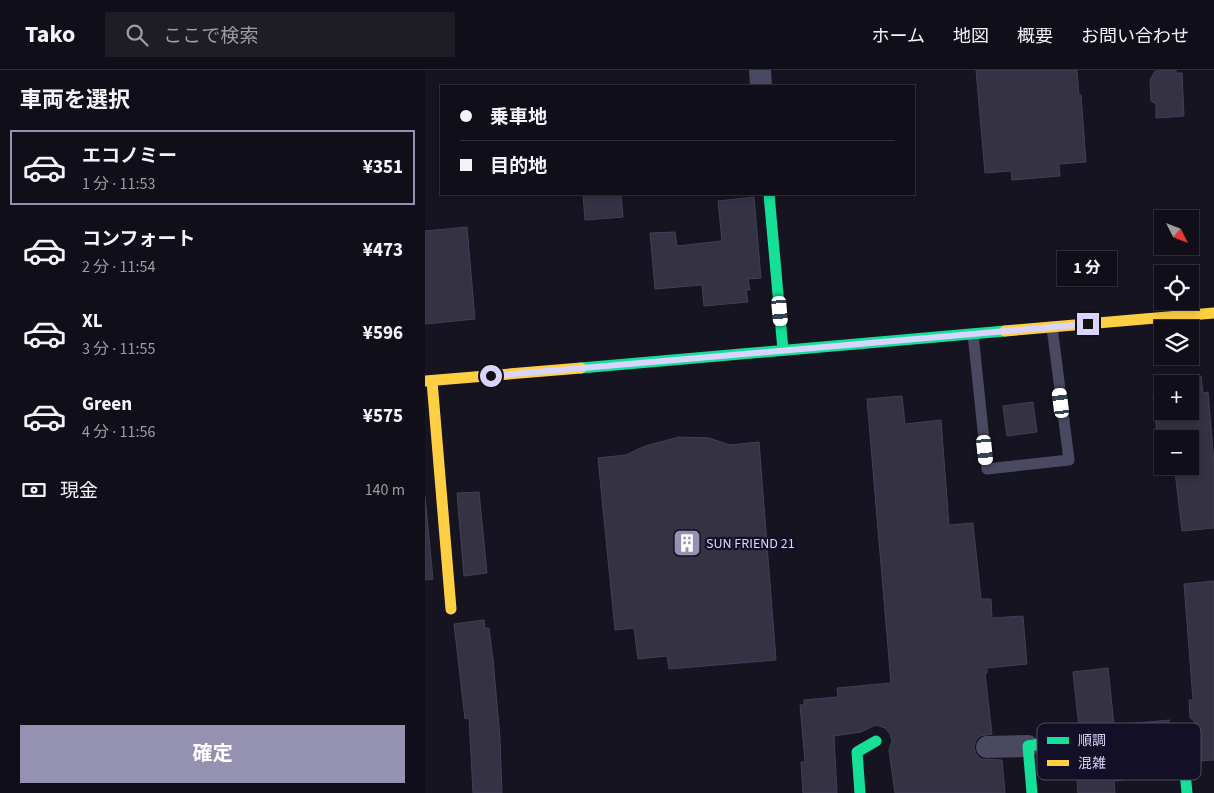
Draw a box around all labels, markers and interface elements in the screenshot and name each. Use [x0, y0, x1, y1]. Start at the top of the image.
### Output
search box [105, 12, 455, 57]
text: Tako [25, 17, 75, 52]
icon: search [123, 21, 151, 49]
text: ここで検索 [163, 23, 258, 50]
text: ホーム [872, 24, 925, 49]
text: 地図 [953, 24, 989, 49]
text: 概要 [1017, 24, 1053, 49]
text: お問い合わせ [1081, 24, 1189, 49]
text: 車両を選択 [20, 84, 130, 116]
text: 乗車地 [490, 104, 547, 131]
text: エコノミー [82, 143, 177, 170]
icon: car [22, 145, 67, 190]
text: 目的地 [490, 153, 547, 180]
text: ¥351 [363, 154, 403, 181]
text: 1 分 · 11:53 [82, 173, 155, 195]
north arrow [1154, 210, 1199, 255]
map controls [1154, 210, 1199, 475]
text: コンフォート [82, 226, 195, 253]
icon: car [22, 228, 67, 273]
text: ¥473 [363, 237, 403, 264]
callout: 1 分 [1058, 252, 1118, 286]
text: 2 分 · 11:54 [82, 256, 155, 278]
text: 1 分 [1073, 257, 1101, 279]
button: locate [1154, 265, 1199, 310]
car [771, 295, 788, 327]
text: XL [82, 308, 103, 335]
icon: car [22, 311, 67, 356]
route end [1077, 313, 1099, 335]
text: ¥596 [363, 320, 403, 347]
button: layers [1154, 320, 1199, 365]
text: 3 分 · 11:55 [82, 338, 155, 360]
route start [480, 365, 502, 387]
button: + [1154, 375, 1199, 420]
car [1051, 387, 1070, 419]
text: Green [82, 391, 132, 418]
icon: car [22, 394, 67, 439]
text: ¥575 [363, 403, 403, 430]
text: 4 分 · 11:56 [82, 421, 155, 443]
button: − [1154, 430, 1199, 475]
car [975, 434, 994, 466]
icon: cash [20, 476, 48, 504]
text: 現金 [60, 478, 98, 505]
text: 140 m [365, 479, 405, 501]
building icon: SUN FRIEND 21 [672, 528, 702, 558]
place label: SUN FRIEND 21 [706, 534, 795, 554]
legend [1037, 723, 1201, 780]
button: 確定 [20, 725, 405, 783]
text: 順調 [1078, 731, 1106, 751]
text: 混雑 [1078, 754, 1106, 774]

